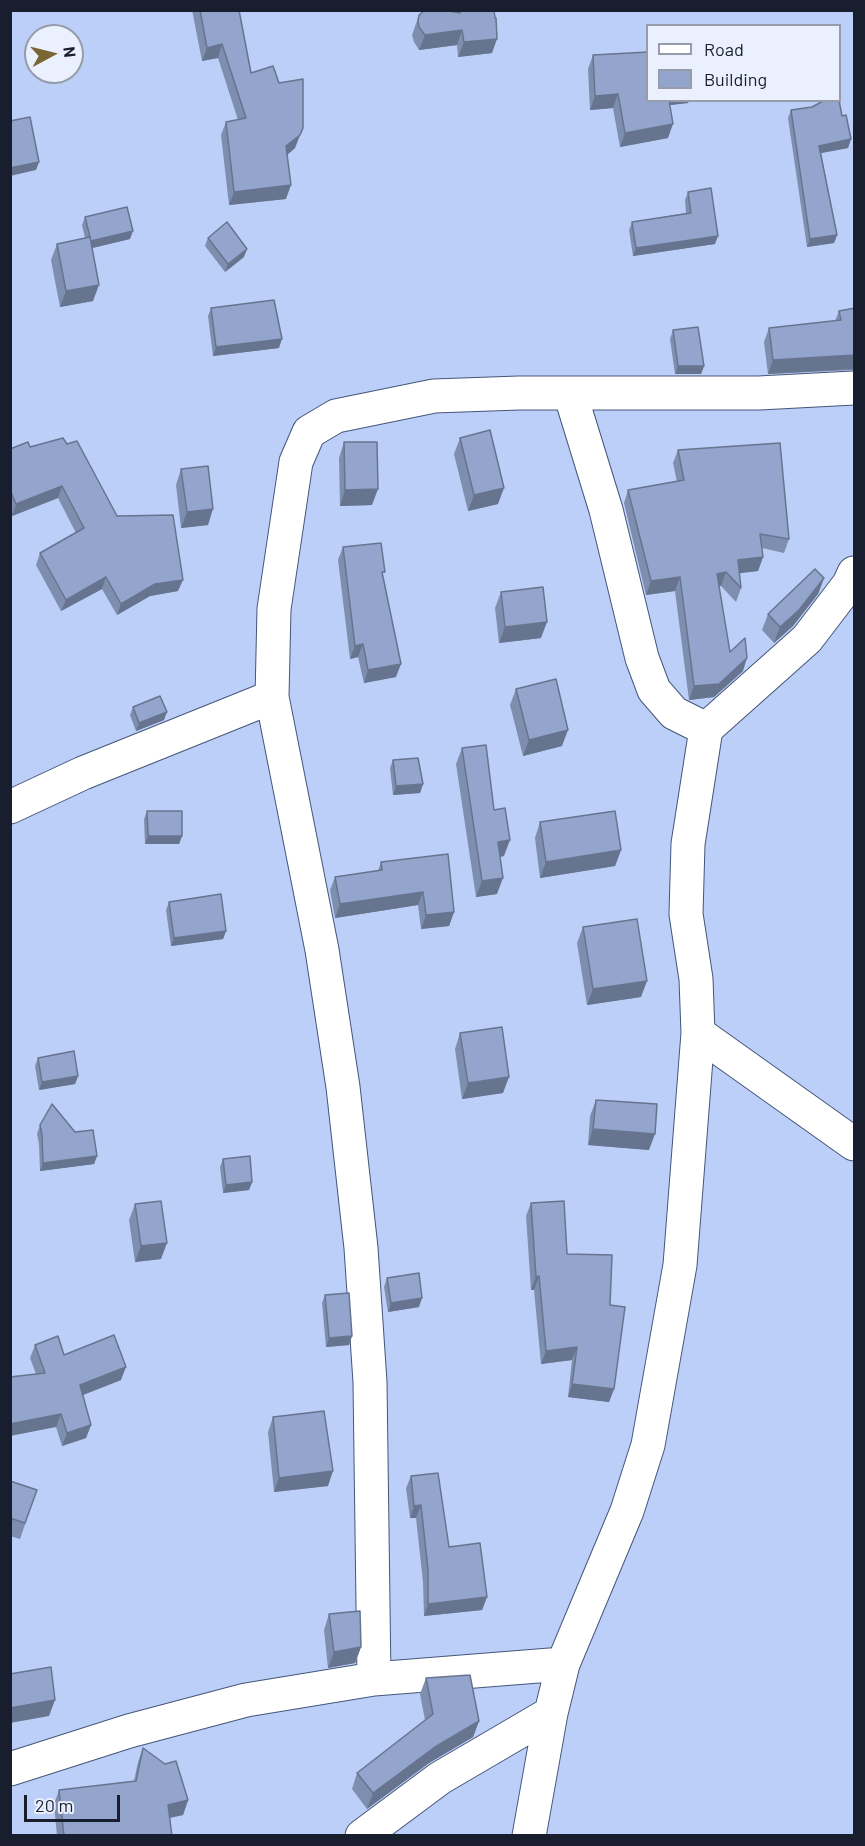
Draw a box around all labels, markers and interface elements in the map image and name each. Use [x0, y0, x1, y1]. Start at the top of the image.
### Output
north arrow [24, 24, 84, 84]
legend [646, 24, 841, 102]
text: Road [704, 38, 744, 60]
text: N [60, 46, 80, 58]
text: Building [704, 68, 767, 90]
scale bar [27, 1783, 123, 1821]
text: 20 m [35, 1794, 73, 1816]

